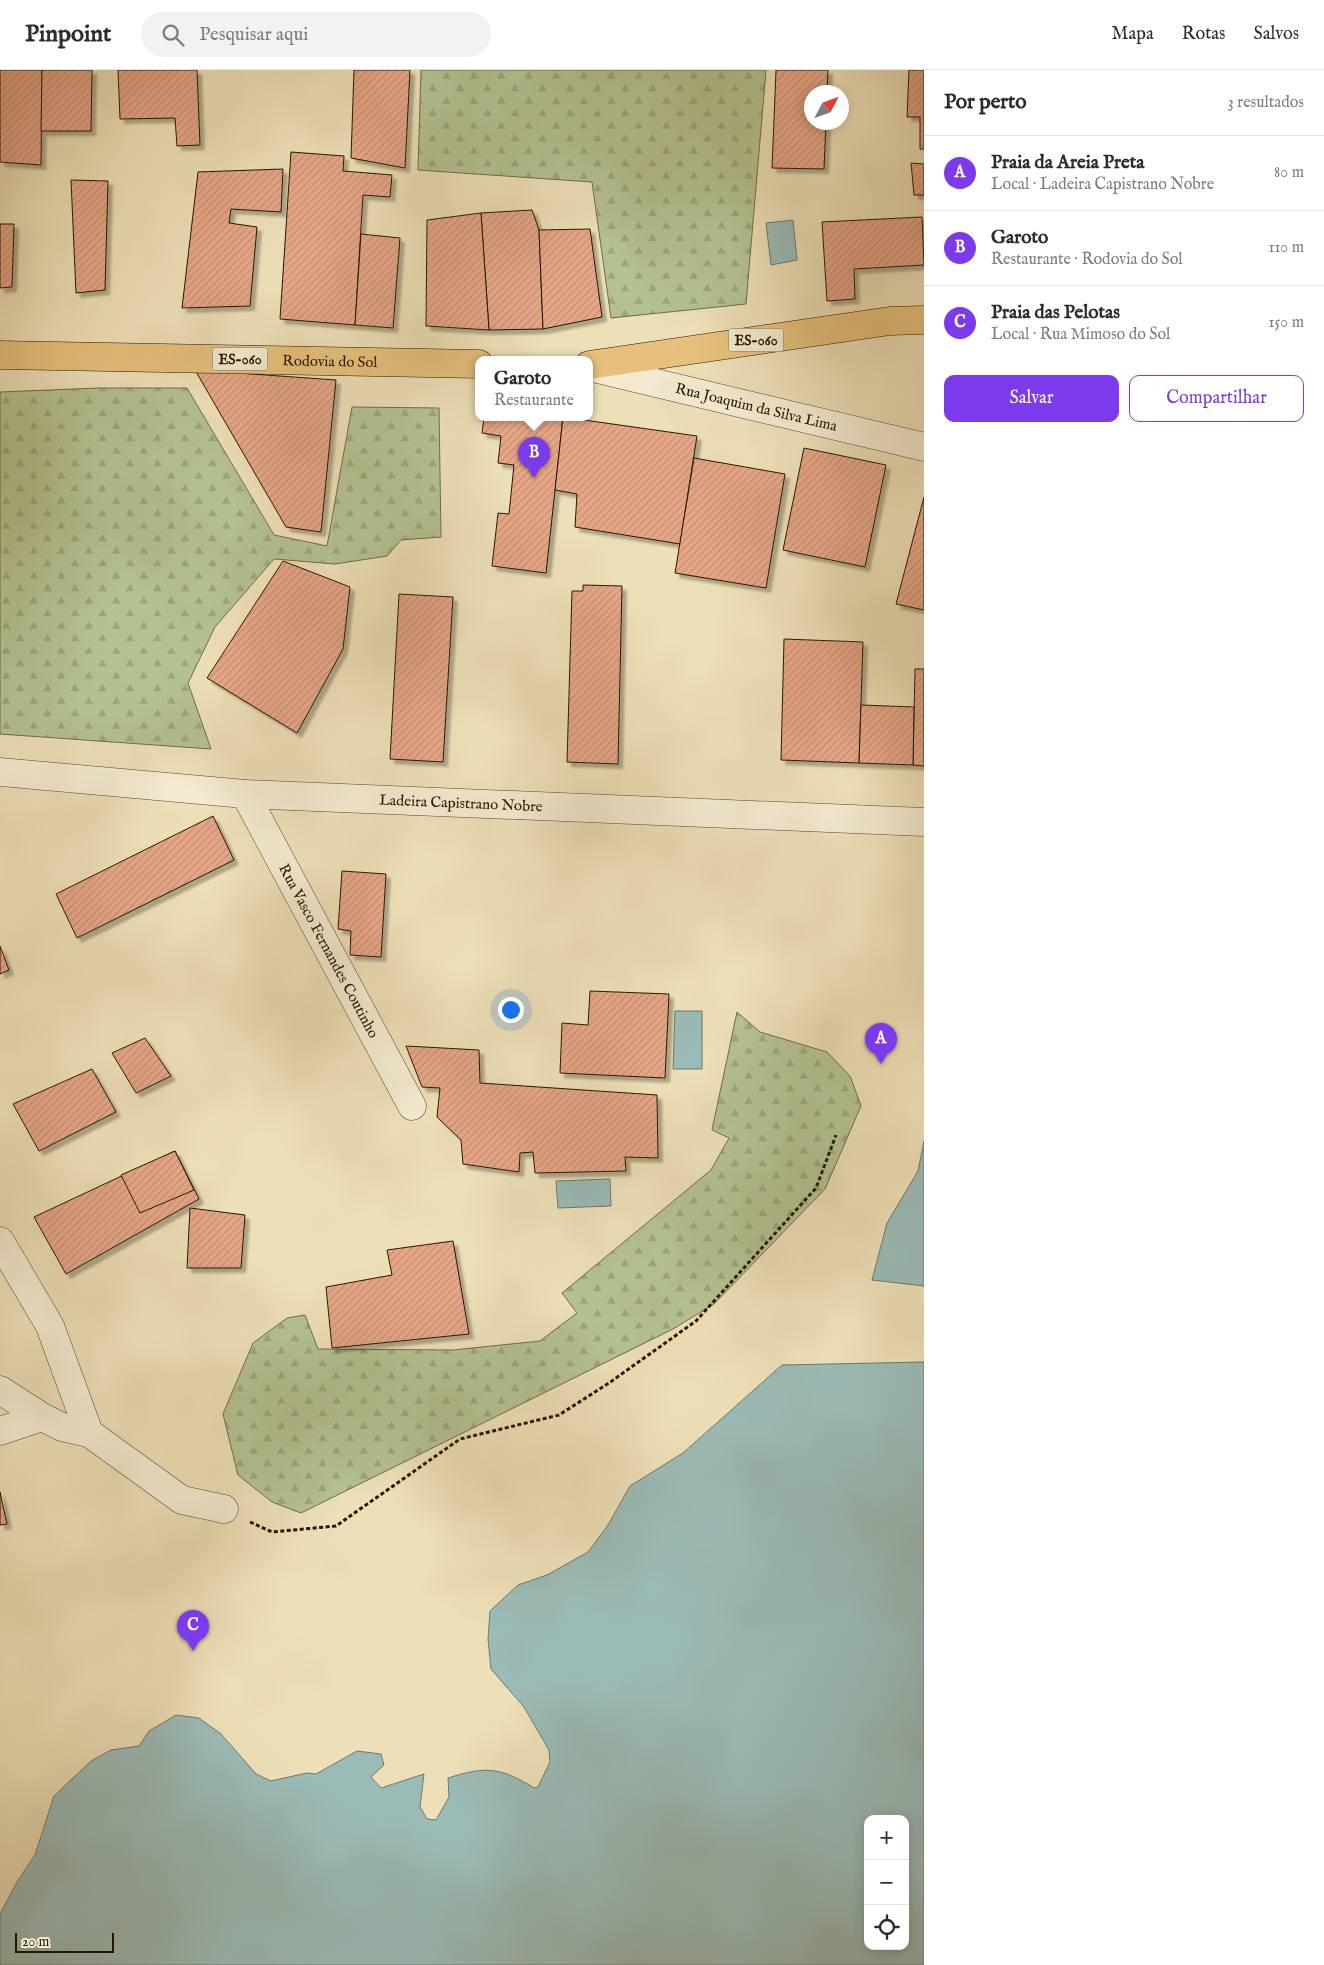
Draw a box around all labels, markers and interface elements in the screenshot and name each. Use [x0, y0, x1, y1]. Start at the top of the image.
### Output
search box [141, 12, 491, 57]
text: Pinpoint [25, 19, 111, 50]
icon: search [159, 21, 187, 49]
text: Pesquisar aqui [199, 23, 308, 47]
text: Mapa [1112, 23, 1154, 46]
text: Rotas [1182, 23, 1225, 46]
text: Salvos [1253, 23, 1299, 46]
north arrow [804, 85, 849, 130]
text: Por perto [944, 89, 1026, 116]
text: 3 resultados [1228, 93, 1304, 113]
text: Praia da Areia Preta [991, 151, 1145, 175]
text: A [955, 163, 965, 183]
text: 80 m [1274, 163, 1304, 183]
text: Local · Ladeira Capistrano Nobre [991, 175, 1214, 195]
text: Garoto [991, 226, 1048, 250]
text: B [955, 238, 965, 258]
text: 110 m [1268, 238, 1304, 258]
text: Restaurante · Rodovia do Sol [991, 250, 1183, 270]
text: Praia das Pelotas [991, 301, 1120, 325]
text: C [954, 313, 966, 333]
text: 150 m [1269, 313, 1304, 333]
text: Local · Rua Mimoso do Sol [991, 325, 1170, 345]
road number: ES-060 [728, 328, 784, 352]
road number: ES-060 [212, 348, 268, 370]
street label: Rodovia do Sol [282, 351, 379, 372]
popup [475, 356, 593, 421]
text: Garoto [494, 367, 551, 391]
button: Salvar [944, 375, 1119, 422]
button: Compartilhar [1129, 375, 1304, 422]
street label: Rua Joaquim da Silva Lima [673, 379, 840, 436]
text: Restaurante [494, 391, 574, 411]
pin: B [518, 437, 550, 478]
street label: Ladeira Capistrano Nobre [379, 791, 543, 816]
street label: Rua Vasco Fernandes Coutinho [274, 861, 383, 1042]
your location [498, 997, 524, 1023]
pin: A [865, 1023, 897, 1064]
pin: C [177, 1610, 209, 1651]
map controls [864, 1815, 909, 1950]
button: + [864, 1815, 909, 1860]
button: − [864, 1860, 909, 1905]
button: locate [864, 1905, 909, 1950]
scale bar [15, 1930, 114, 1953]
text: 20 m [22, 1933, 49, 1951]

